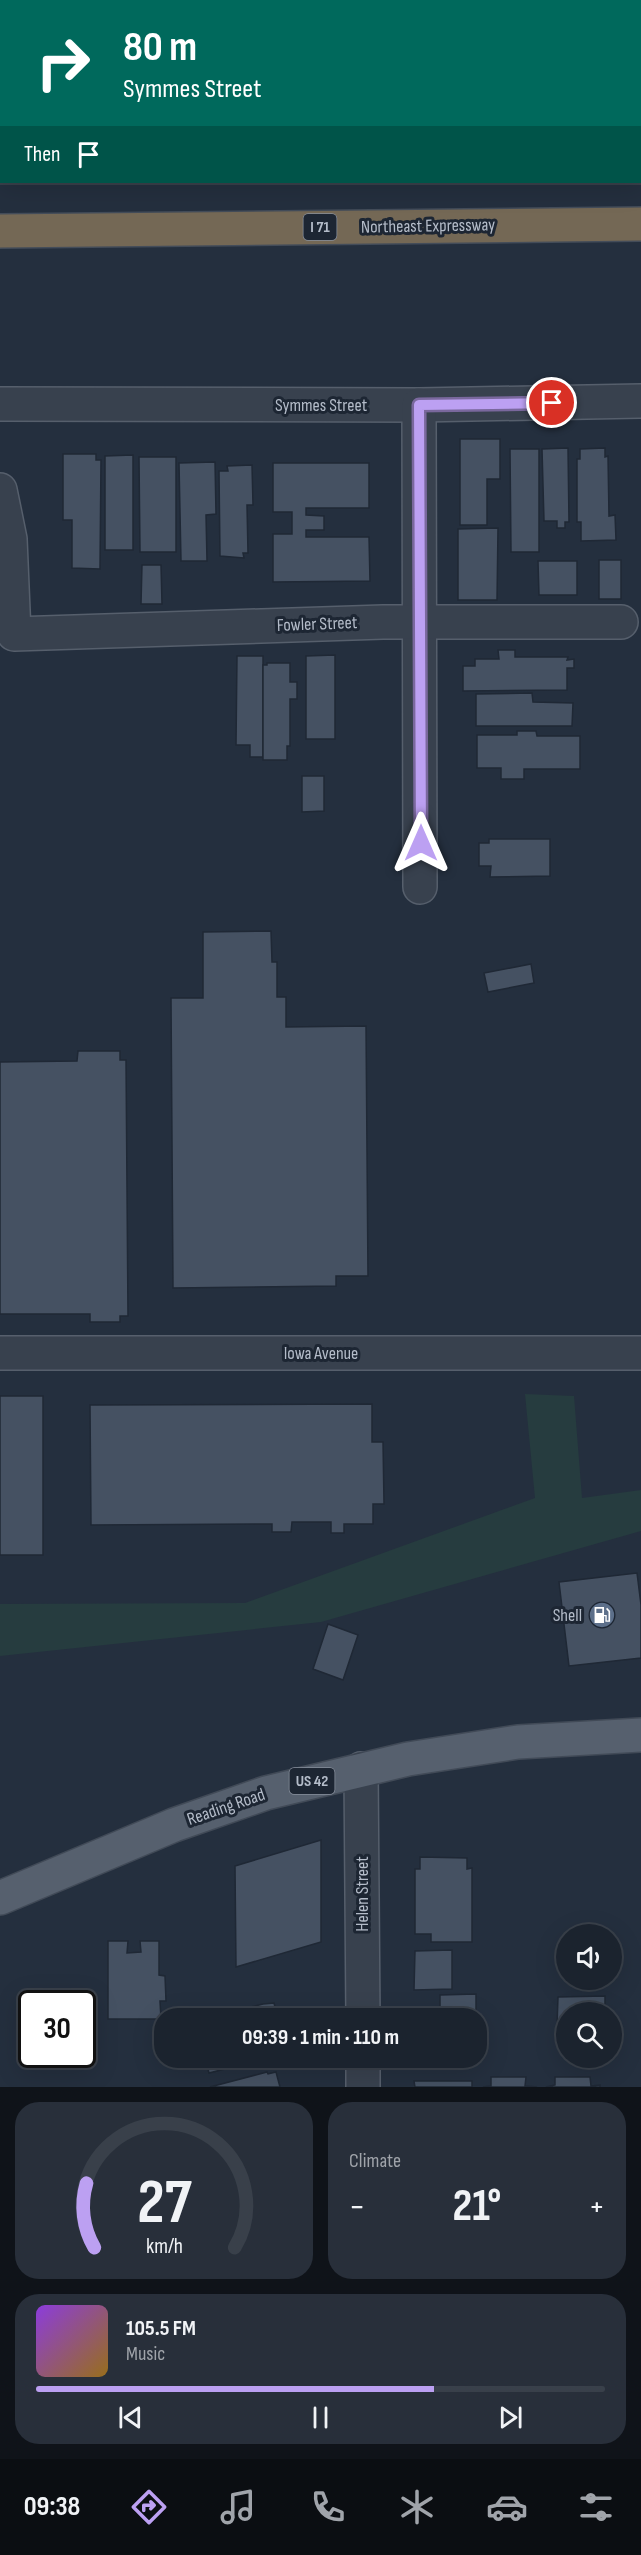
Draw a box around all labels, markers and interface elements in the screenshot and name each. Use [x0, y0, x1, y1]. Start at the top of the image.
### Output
text: 80 m [123, 22, 197, 73]
icon: right [24, 24, 102, 102]
text: Symmes Street [123, 73, 261, 105]
icon: arrive [72, 138, 105, 171]
text: Then [24, 141, 60, 168]
road number: I 71 [304, 214, 336, 240]
street label: Northeast Expressway [361, 214, 495, 238]
pin [526, 377, 577, 428]
icon: arrive [535, 386, 568, 419]
street label: Symmes Street [275, 395, 368, 416]
street label: Fowler Street [276, 612, 358, 636]
position arrow [389, 811, 453, 875]
street label: Iowa Avenue [284, 1343, 358, 1364]
fuel station icon: Shell [587, 1600, 617, 1630]
place label: Shell [553, 1605, 582, 1626]
road number: US 42 [290, 1768, 334, 1794]
street label: Reading Road [184, 1784, 268, 1830]
street label: Helen Street [352, 1856, 373, 1932]
map controls [556, 1924, 622, 2068]
button: sound [556, 1924, 622, 1990]
speed limit sign: 30 [18, 1990, 96, 2068]
button: search [556, 2002, 622, 2068]
text: 09:39 · 1 min · 110 m [242, 2024, 399, 2051]
text: Climate [349, 2149, 401, 2173]
text: 27 [137, 2166, 192, 2241]
text: 21° [453, 2179, 501, 2234]
text: − [349, 2187, 365, 2227]
text: + [589, 2187, 605, 2227]
text: km/h [145, 2234, 183, 2259]
text: 105.5 FM [126, 2315, 196, 2342]
text: Music [126, 2342, 165, 2366]
icon: previous [114, 2401, 147, 2434]
icon: pause [304, 2401, 337, 2434]
icon: next [494, 2401, 527, 2434]
icon: directions [128, 2486, 170, 2528]
icon: music [217, 2486, 259, 2528]
icon: phone [307, 2486, 349, 2528]
icon: climate [396, 2486, 438, 2528]
icon: car [486, 2486, 528, 2528]
icon: filters [575, 2486, 617, 2528]
text: 09:38 [24, 2491, 80, 2523]

